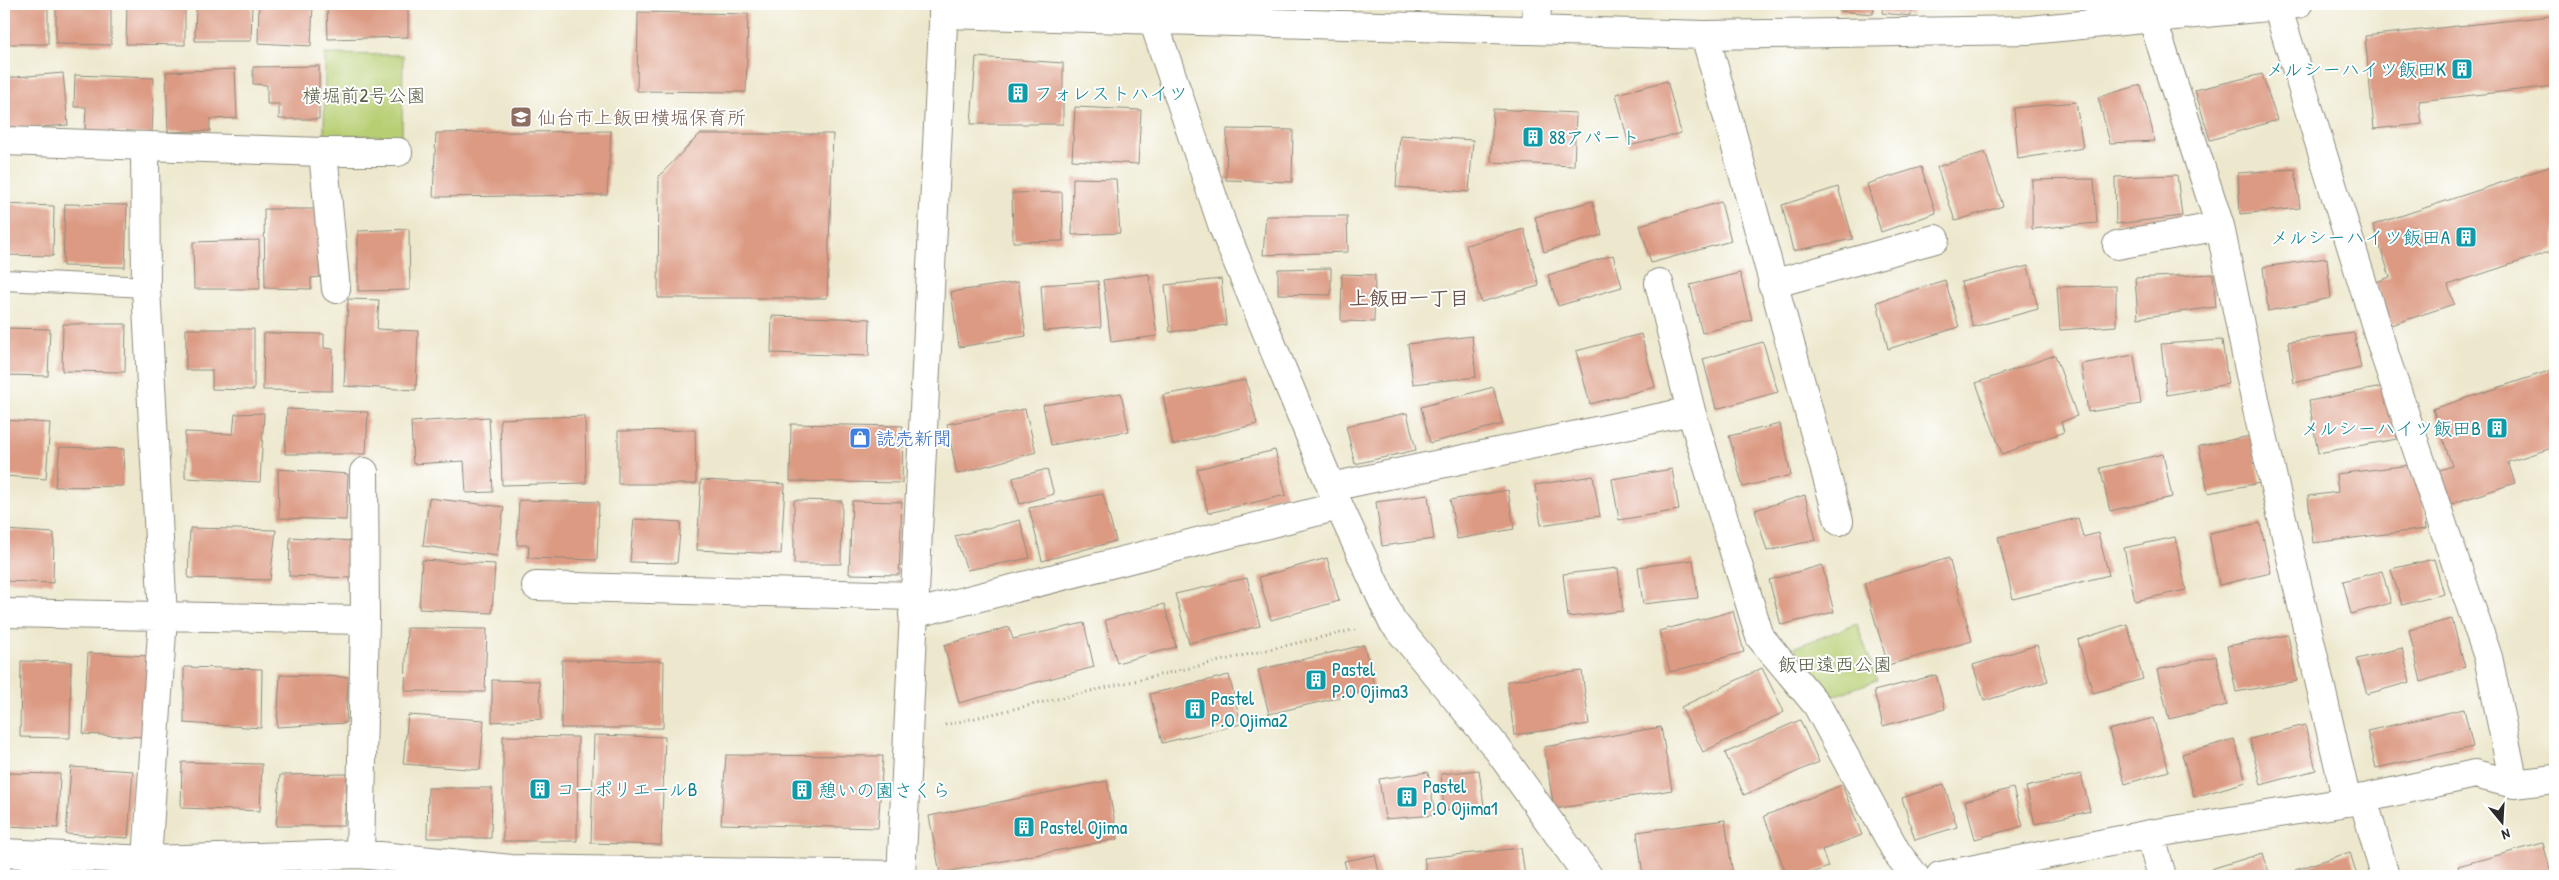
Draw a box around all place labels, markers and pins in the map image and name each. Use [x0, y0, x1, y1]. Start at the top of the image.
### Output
place label: メルシーハイツ飯田K [2265, 56, 2446, 82]
building icon: メルシーハイツ飯田K [2450, 57, 2474, 81]
place label: フォレストハイツ [1034, 80, 1188, 106]
building icon: フォレストハイツ [1006, 81, 1030, 105]
place label: 仙台市上飯田横堀保育所 [537, 104, 746, 130]
school or university icon: 仙台市上飯田横堀保育所 [509, 105, 533, 129]
place label: 88アパート [1549, 124, 1640, 150]
building icon: 88アパート [1521, 125, 1545, 149]
place label: メルシーハイツ飯田A [2270, 224, 2450, 250]
building icon: メルシーハイツ飯田A [2454, 225, 2478, 249]
place label: メルシーハイツ飯田B [2301, 415, 2481, 441]
building icon: メルシーハイツ飯田B [2485, 416, 2509, 440]
place label: 読売新聞 [876, 425, 952, 451]
shop icon: 読売新聞 [848, 426, 872, 450]
place label: Pastel P.O Ojima3 [1332, 656, 1408, 704]
building icon: Pastel P.O Ojima3 [1304, 668, 1328, 692]
place label: Pastel P.O Ojima2 [1211, 685, 1288, 733]
building icon: Pastel P.O Ojima2 [1183, 697, 1207, 721]
place label: Pastel P.O Ojima1 [1423, 773, 1498, 821]
place label: コーポリエールB [556, 776, 698, 802]
building icon: コーポリエールB [528, 777, 552, 801]
place label: 憩いの園さくら [818, 777, 951, 803]
building icon: 憩いの園さくら [790, 778, 814, 802]
building icon: Pastel P.O Ojima1 [1395, 785, 1419, 809]
place label: Pastel Ojima [1040, 814, 1128, 840]
building icon: Pastel Ojima [1012, 815, 1036, 839]

